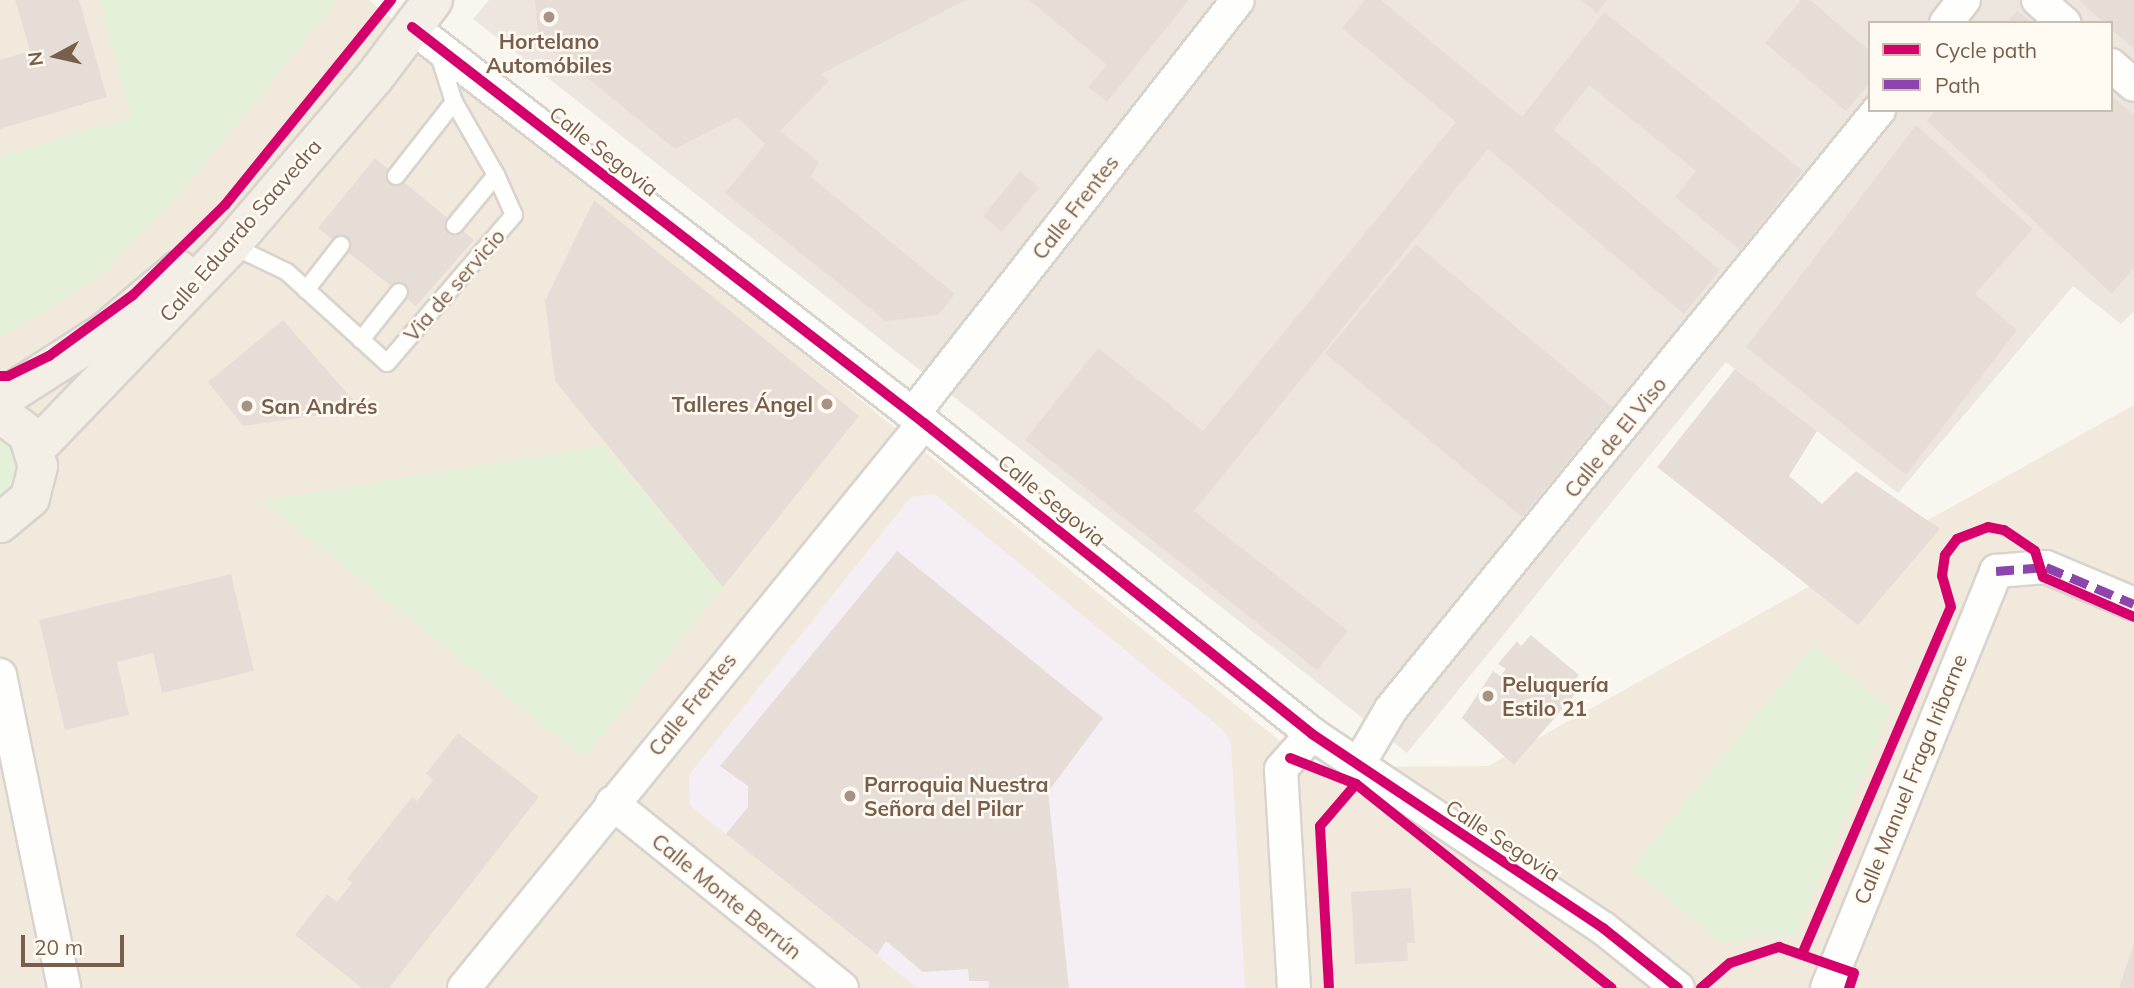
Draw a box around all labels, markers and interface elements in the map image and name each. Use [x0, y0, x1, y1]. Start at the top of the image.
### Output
marker: Hortelano Automóbiles [541, 9, 557, 25]
north arrow [21, 21, 91, 91]
legend [1868, 21, 2113, 112]
place label: Hortelano Automóbiles [486, 28, 612, 78]
text: Cycle path [1935, 37, 2037, 63]
text: N [22, 50, 48, 68]
text: Path [1935, 72, 1980, 98]
street label: Calle Segovia [545, 101, 663, 201]
street label: Calle Eduardo Saavedra [154, 133, 326, 327]
street label: Calle Frentes [1026, 150, 1124, 264]
street label: Via de servicio [398, 224, 510, 346]
street label: Calle de El Viso [1559, 372, 1671, 502]
place label: Talleres Ángel [672, 391, 813, 417]
place label: San Andrés [261, 393, 378, 419]
marker: Talleres Ángel [819, 396, 835, 412]
marker: San Andrés [239, 398, 255, 414]
street label: Calle Segovia [993, 449, 1111, 551]
street label: Calle Frentes [643, 647, 741, 761]
street label: Calle Manuel Fraga Iribarne [1848, 650, 1972, 908]
place label: Peluquería Estilo 21 [1502, 671, 1609, 721]
marker: Peluquería Estilo 21 [1480, 688, 1496, 704]
place label: Parroquia Nuestra Señora del Pilar [864, 771, 1049, 821]
marker: Parroquia Nuestra Señora del Pilar [842, 788, 858, 804]
street label: Calle Segovia [1441, 794, 1565, 886]
street label: Calle Monte Berrún [647, 828, 807, 964]
scale bar [24, 922, 128, 966]
text: 20 m [34, 934, 83, 960]

